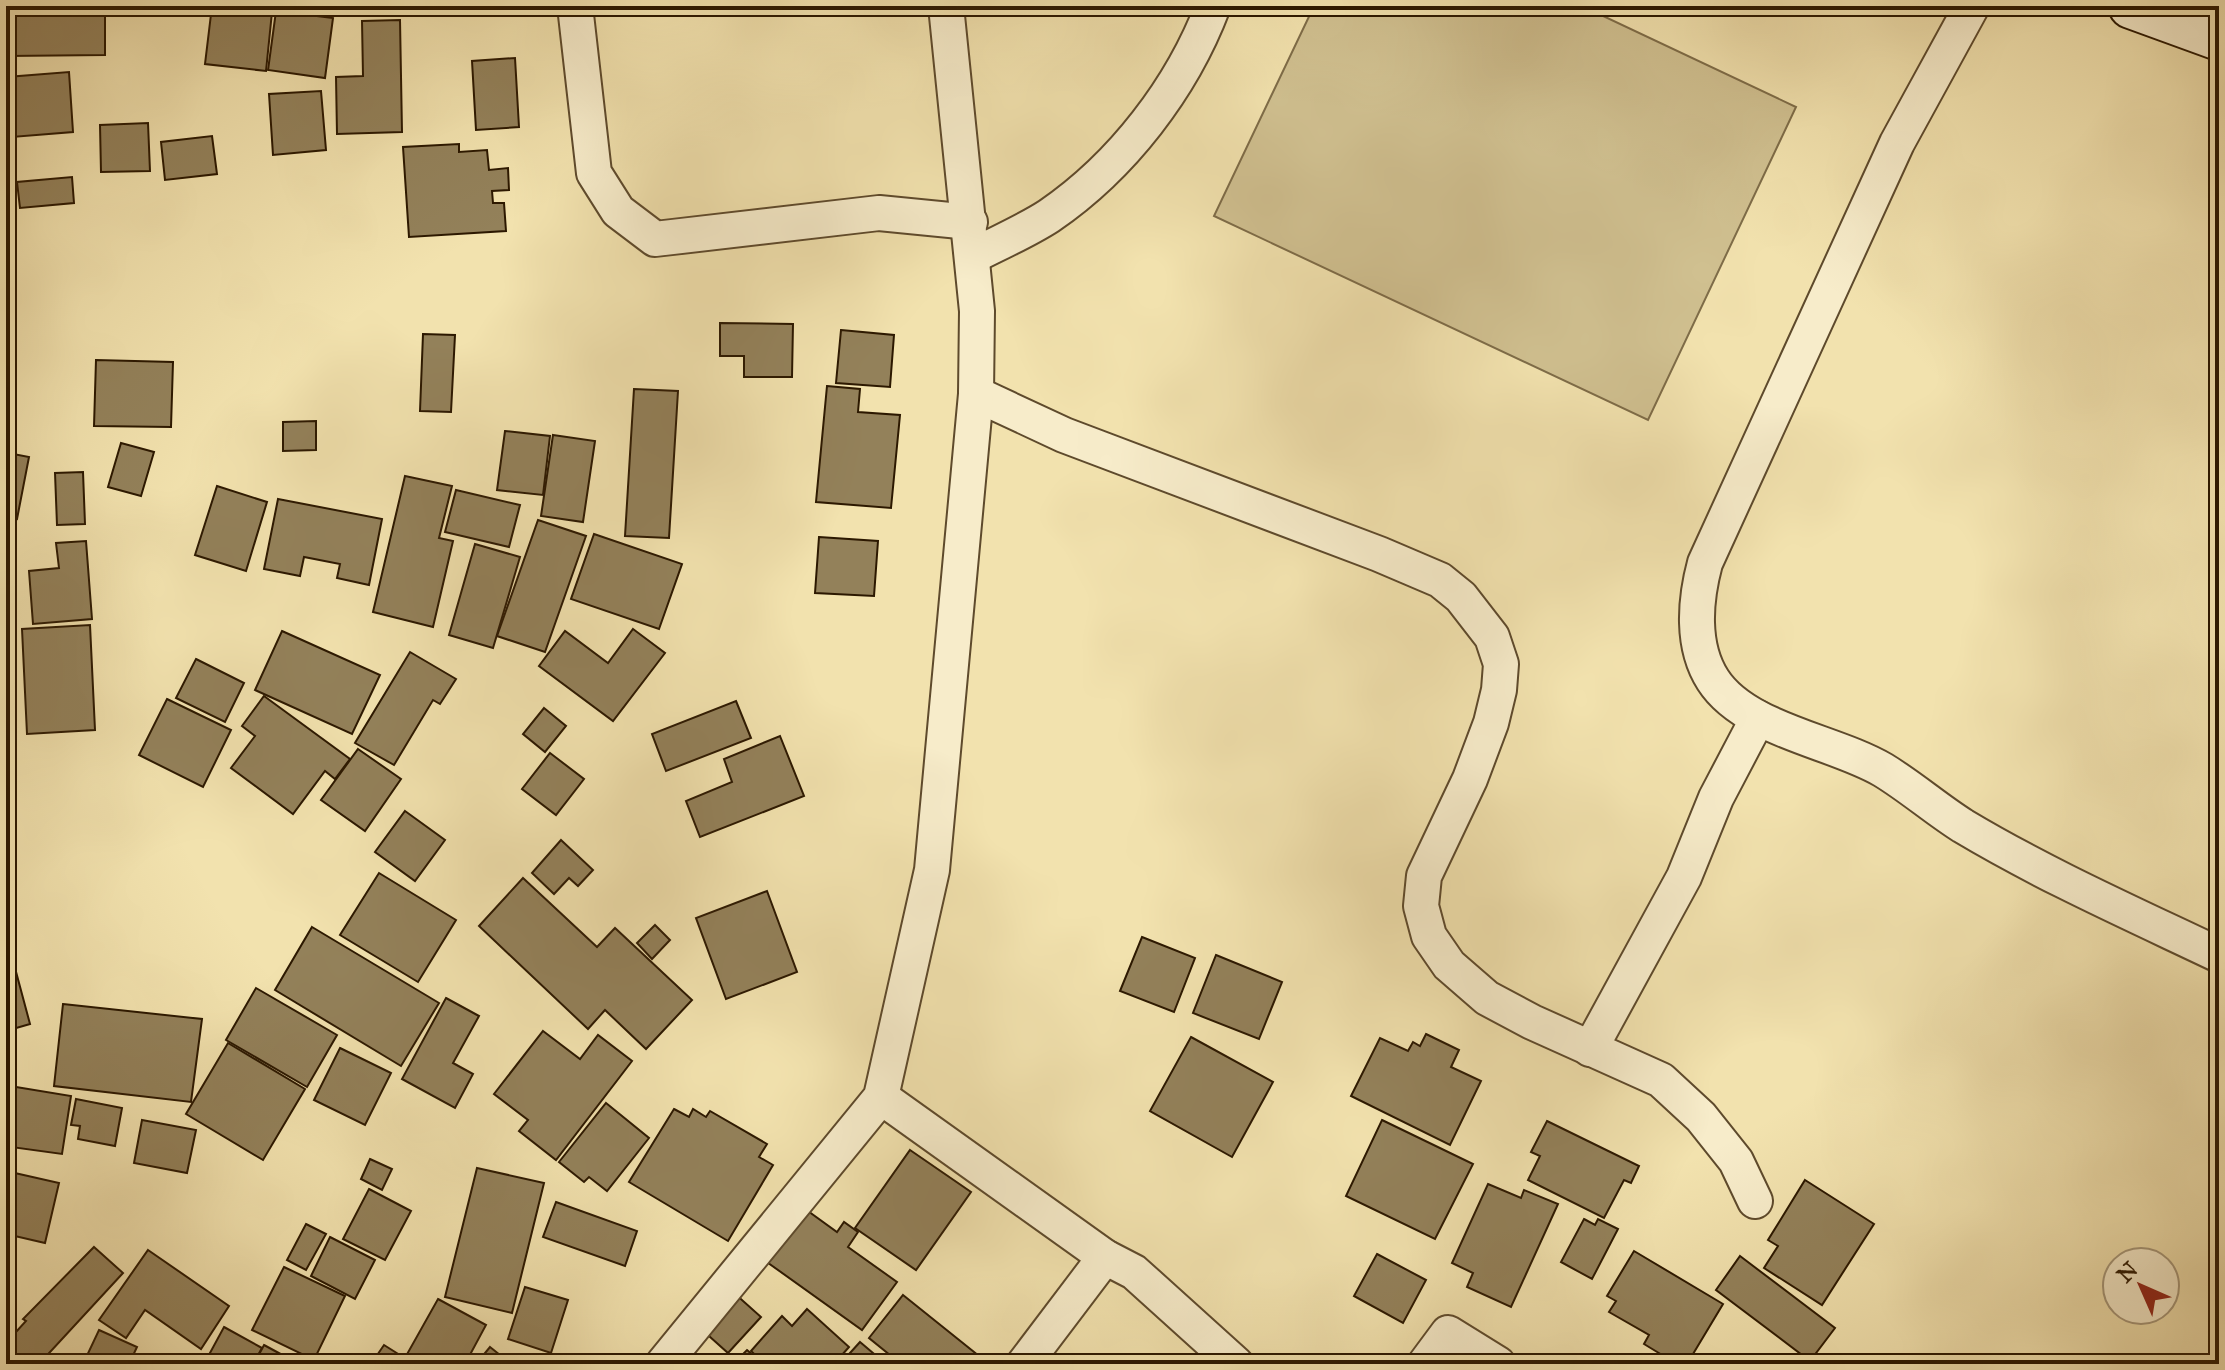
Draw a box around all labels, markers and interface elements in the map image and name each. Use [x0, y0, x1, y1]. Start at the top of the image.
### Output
north arrow [2101, 1246, 2181, 1326]
text: N [2111, 1256, 2144, 1288]

